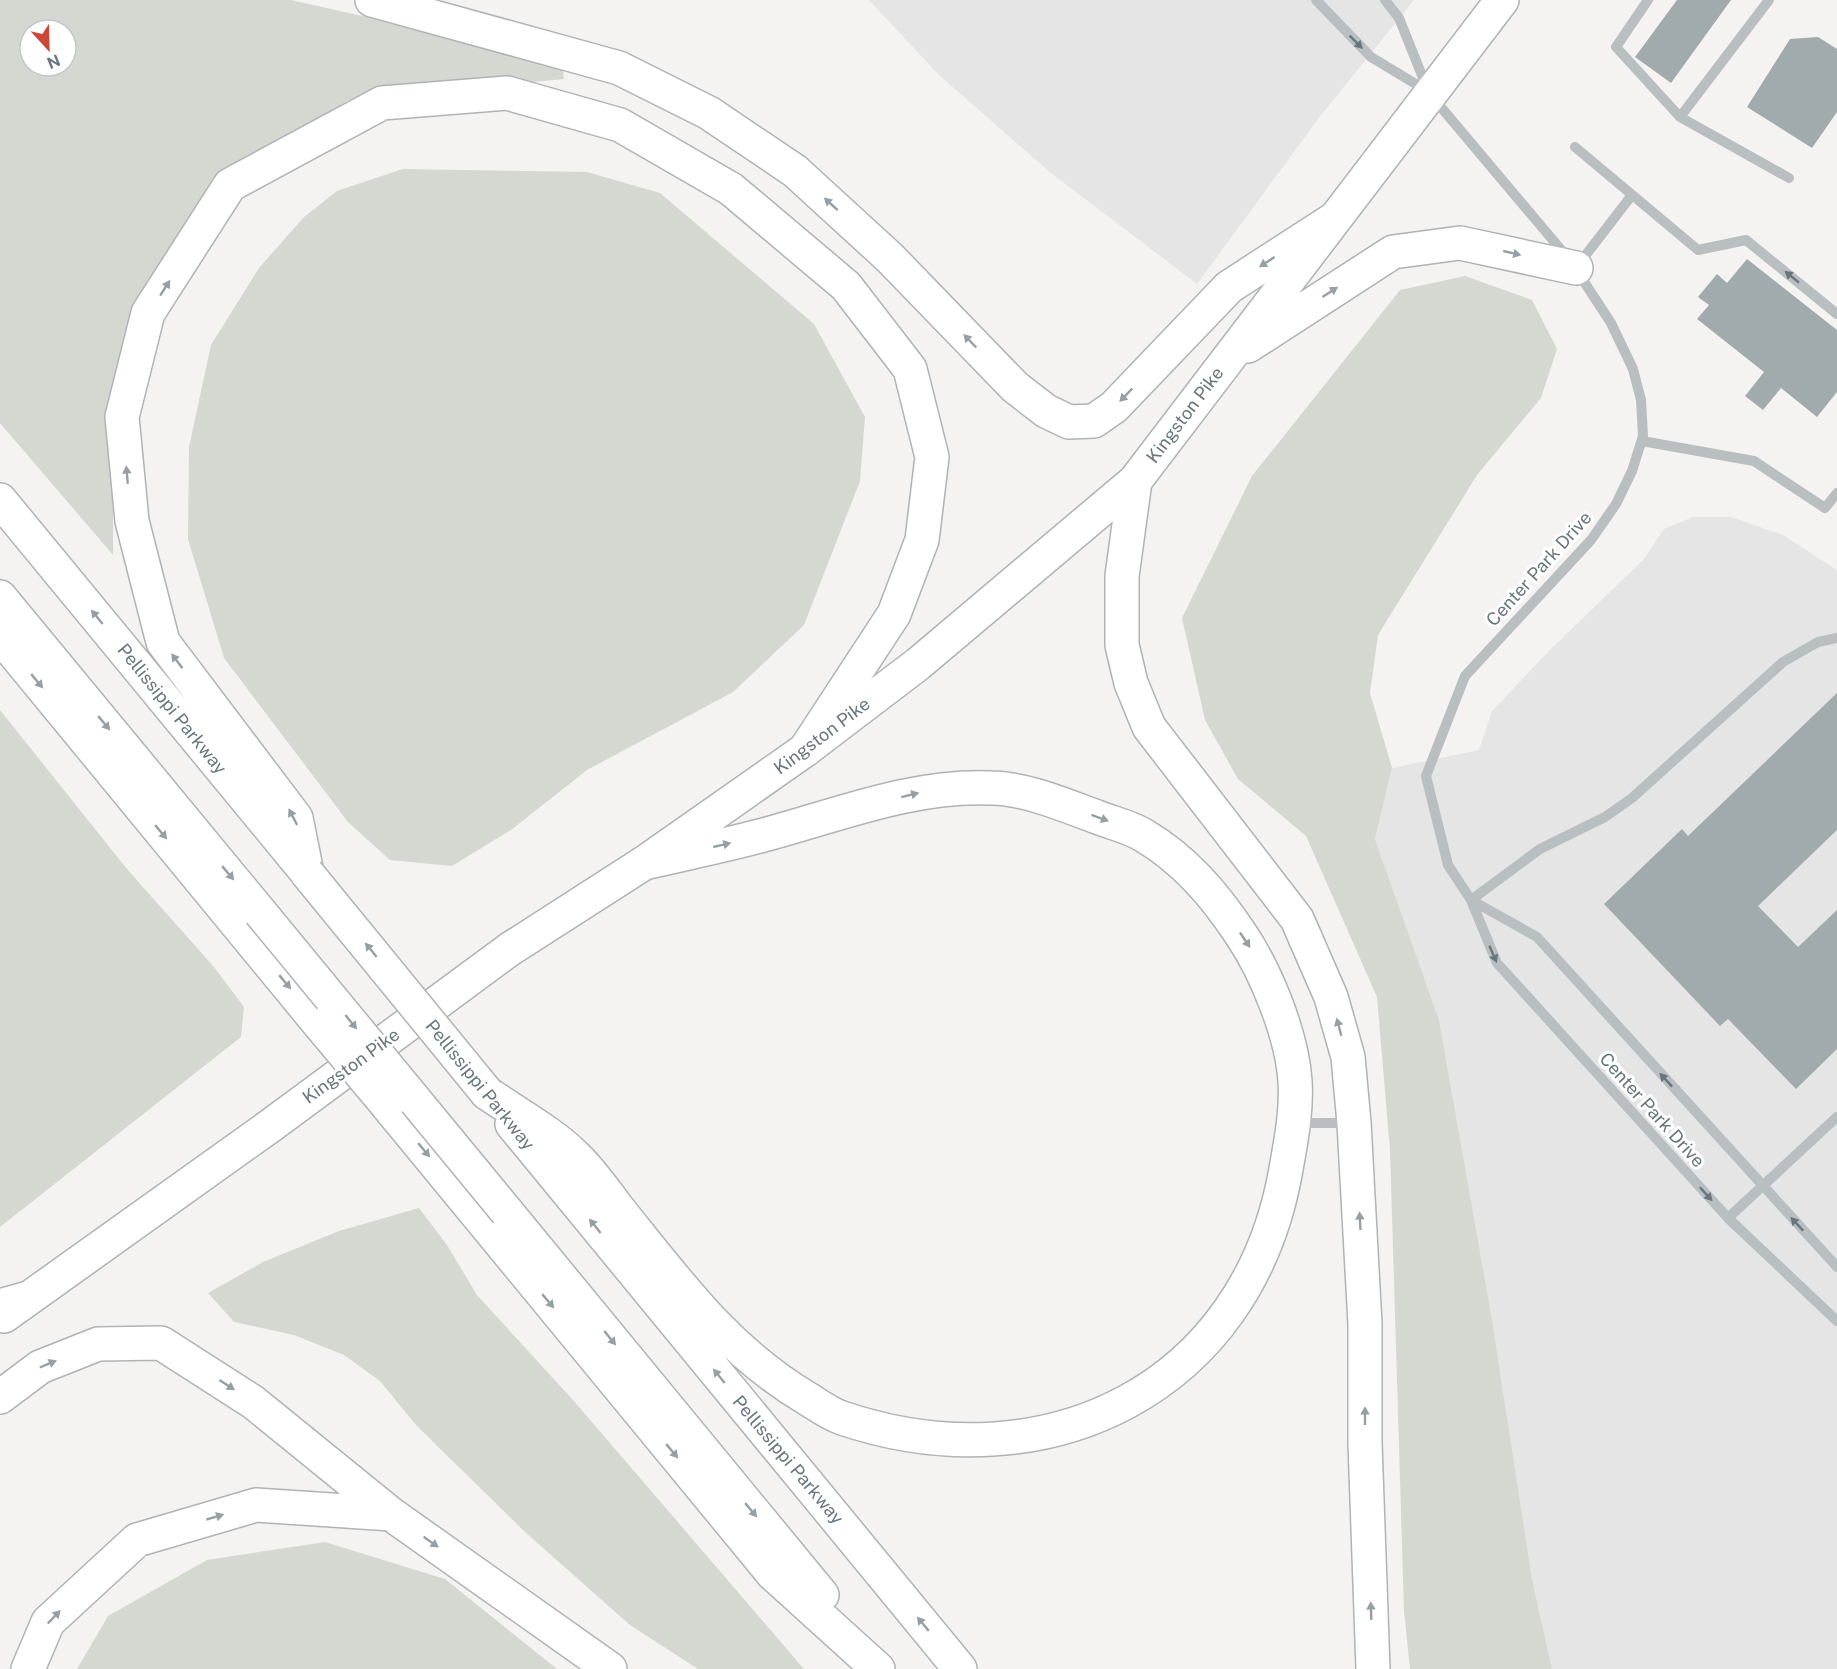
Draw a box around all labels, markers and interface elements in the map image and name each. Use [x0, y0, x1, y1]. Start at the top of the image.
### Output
north arrow [18, 18, 78, 78]
one-way arrow [1349, 35, 1363, 50]
text: N [44, 50, 63, 73]
one-way arrow [824, 198, 839, 211]
one-way arrow [1503, 249, 1522, 258]
one-way arrow [1259, 256, 1275, 267]
one-way arrow [1784, 271, 1800, 284]
one-way arrow [159, 280, 170, 296]
one-way arrow [1322, 286, 1338, 298]
one-way arrow [963, 334, 977, 349]
street label: Kingston Pike [1142, 363, 1227, 467]
one-way arrow [1119, 387, 1133, 401]
one-way arrow [122, 465, 132, 484]
street label: Center Park Drive [1482, 507, 1596, 630]
one-way arrow [90, 609, 103, 625]
street label: Pellissippi Parkway [113, 639, 232, 778]
one-way arrow [172, 653, 184, 668]
one-way arrow [30, 673, 43, 688]
street label: Kingston Pike [770, 693, 874, 778]
one-way arrow [97, 715, 110, 731]
one-way arrow [901, 790, 919, 800]
one-way arrow [289, 808, 299, 826]
one-way arrow [1091, 814, 1109, 824]
one-way arrow [155, 824, 168, 840]
one-way arrow [713, 840, 732, 849]
one-way arrow [221, 865, 234, 880]
one-way arrow [1239, 932, 1251, 948]
one-way arrow [365, 943, 377, 958]
one-way arrow [1489, 946, 1498, 963]
one-way arrow [279, 974, 292, 990]
one-way arrow [344, 1014, 356, 1029]
street label: Pellissippi Parkway [421, 1015, 540, 1154]
one-way arrow [1334, 1018, 1344, 1036]
street label: Kingston Pike [298, 1023, 403, 1108]
street label: Center Park Drive [1595, 1048, 1709, 1171]
one-way arrow [1660, 1073, 1673, 1088]
one-way arrow [417, 1143, 429, 1158]
one-way arrow [1699, 1186, 1712, 1201]
one-way arrow [1355, 1211, 1364, 1230]
one-way arrow [1791, 1217, 1805, 1231]
one-way arrow [589, 1219, 602, 1234]
one-way arrow [541, 1293, 554, 1308]
one-way arrow [604, 1330, 617, 1346]
one-way arrow [39, 1359, 57, 1368]
one-way arrow [713, 1369, 726, 1384]
one-way arrow [219, 1379, 235, 1390]
street label: Pellissippi Parkway [729, 1391, 848, 1528]
one-way arrow [1360, 1406, 1370, 1425]
one-way arrow [665, 1443, 678, 1458]
one-way arrow [745, 1502, 758, 1518]
one-way arrow [206, 1512, 224, 1521]
one-way arrow [422, 1536, 438, 1548]
one-way arrow [1366, 1601, 1375, 1620]
one-way arrow [46, 1611, 60, 1625]
one-way arrow [917, 1616, 930, 1632]

